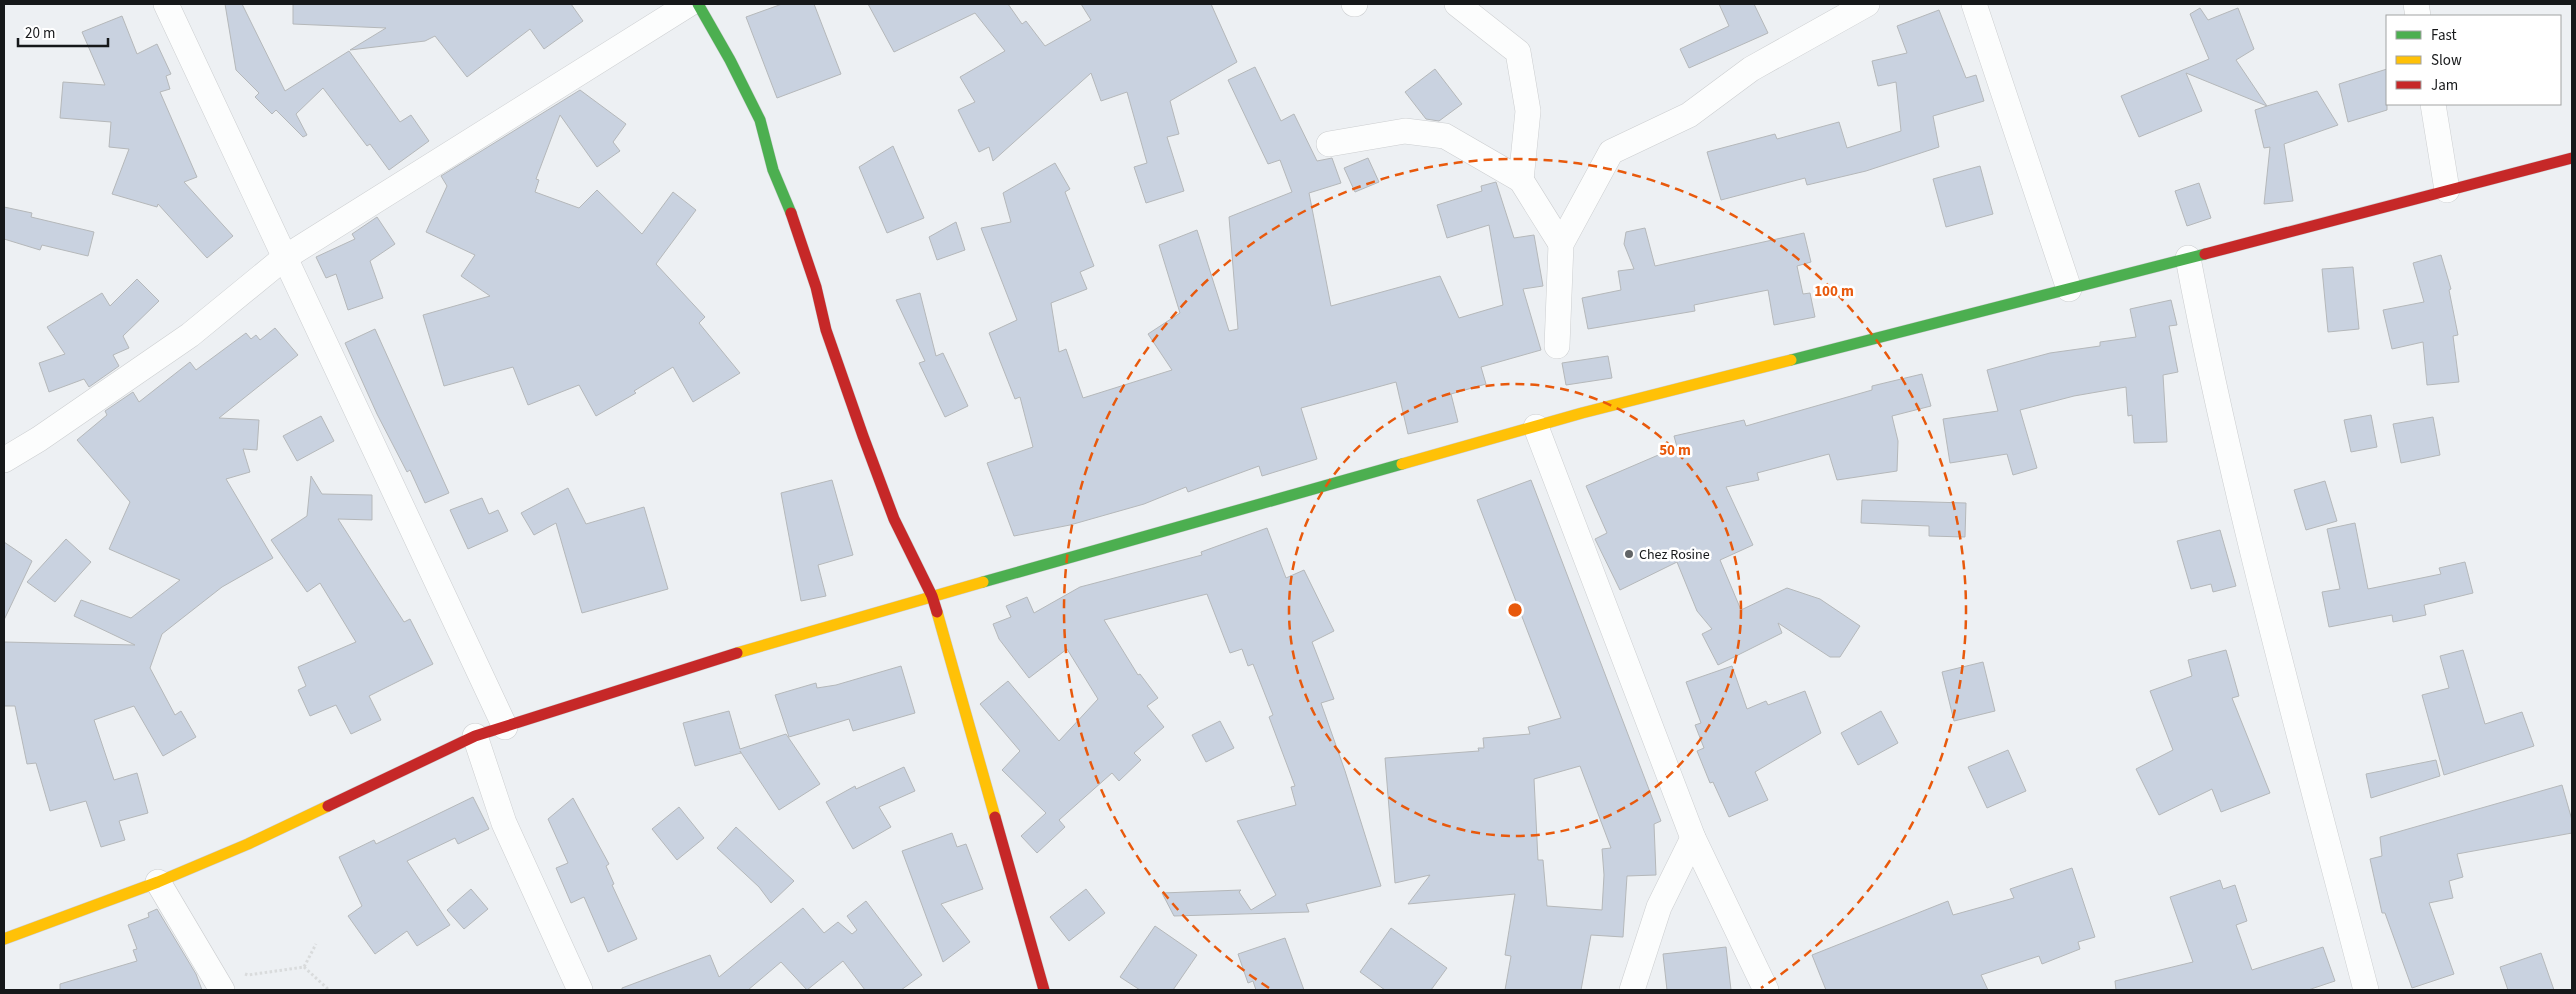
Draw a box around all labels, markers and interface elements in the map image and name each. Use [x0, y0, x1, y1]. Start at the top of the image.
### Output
scale bar [18, 15, 108, 47]
legend [2386, 15, 2561, 105]
text: 20 m [25, 23, 55, 44]
text: Fast [2431, 25, 2457, 46]
text: Slow [2431, 50, 2462, 71]
text: Jam [2431, 75, 2458, 96]
text: 100 m [1814, 281, 1854, 302]
text: 50 m [1659, 440, 1691, 461]
place label: Chez Rosine [1639, 545, 1710, 565]
marker: Chez Rosine [1623, 548, 1635, 560]
centre of rings [1506, 601, 1524, 619]

